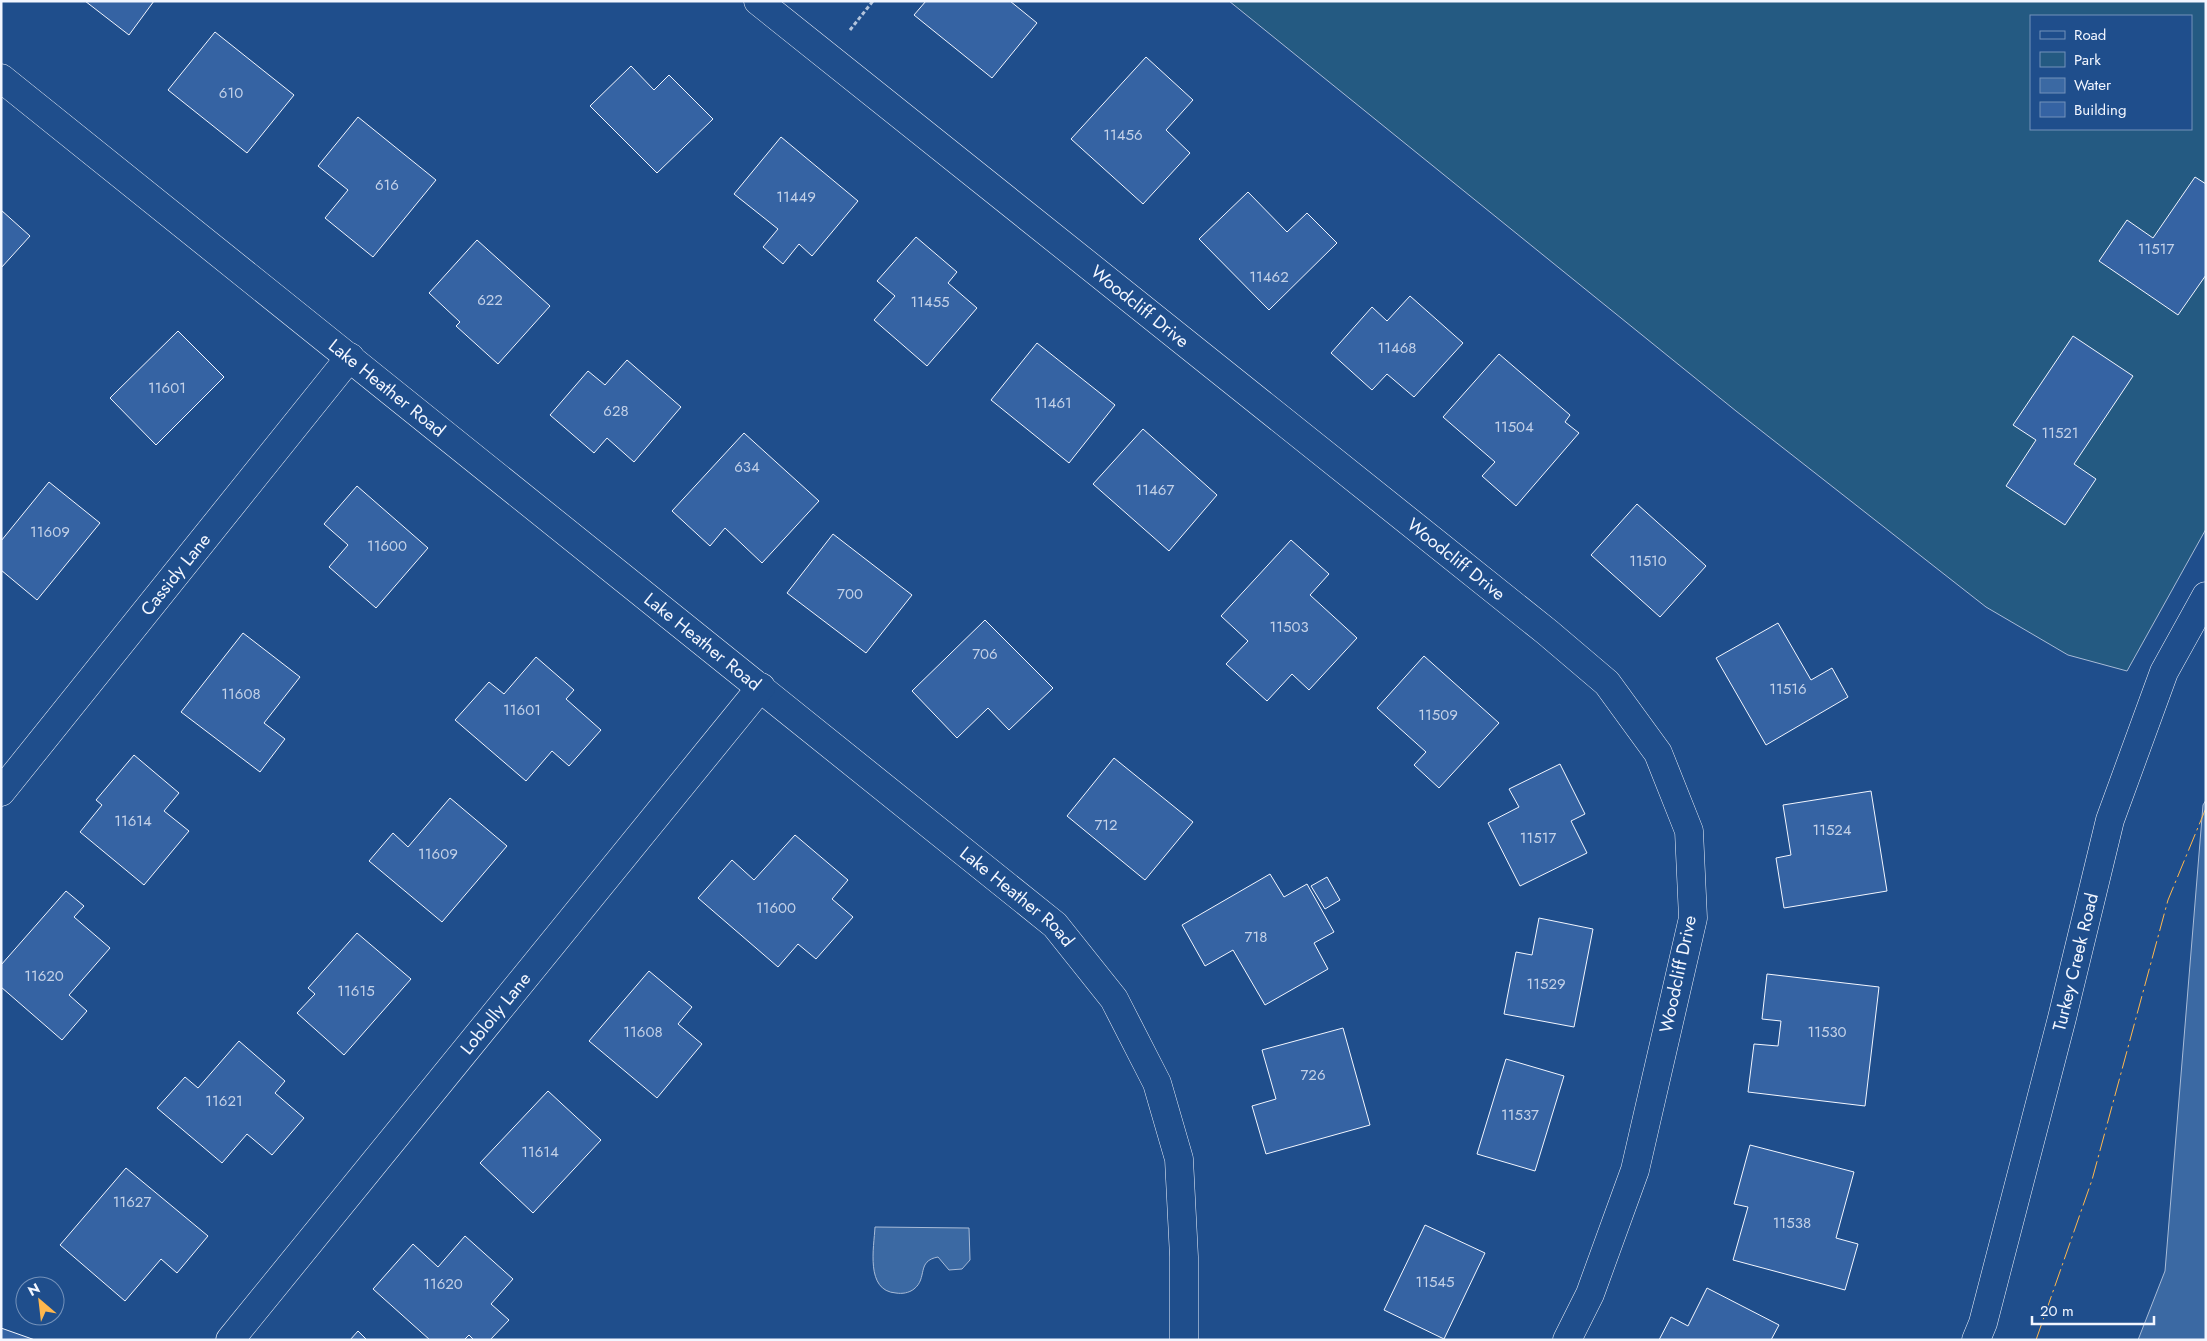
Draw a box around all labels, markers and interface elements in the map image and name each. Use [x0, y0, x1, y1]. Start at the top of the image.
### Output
legend [2030, 15, 2192, 130]
text: Road [2074, 24, 2106, 46]
text: Park [2074, 49, 2101, 71]
text: Water [2074, 74, 2112, 96]
house number: 610 [219, 82, 243, 104]
text: Building [2074, 99, 2126, 121]
house number: 11456 [1103, 124, 1143, 146]
house number: 616 [375, 174, 399, 196]
house number: 11449 [776, 186, 816, 208]
house number: 11517 [2138, 238, 2174, 260]
street label: Woodcliff Drive [1085, 259, 1195, 354]
house number: 11462 [1249, 266, 1289, 288]
house number: 622 [477, 289, 503, 311]
house number: 11455 [910, 291, 950, 313]
street label: Lake Heather Road [323, 333, 451, 443]
house number: 11468 [1377, 337, 1417, 359]
house number: 11601 [148, 377, 186, 399]
house number: 11461 [1034, 392, 1072, 414]
house number: 628 [603, 400, 629, 422]
house number: 11504 [1494, 416, 1534, 438]
house number: 11521 [2041, 422, 2079, 444]
house number: 634 [734, 456, 760, 478]
house number: 11467 [1136, 479, 1175, 501]
street label: Woodcliff Drive [1401, 512, 1511, 607]
house number: 11609 [30, 521, 70, 543]
street label: Cassidy Lane [134, 528, 217, 621]
house number: 11600 [367, 535, 407, 557]
house number: 11510 [1629, 550, 1667, 572]
house number: 700 [837, 583, 863, 605]
street label: Lake Heather Road [638, 587, 767, 697]
house number: 11503 [1269, 616, 1309, 638]
house number: 706 [972, 643, 998, 665]
house number: 11516 [1769, 678, 1807, 700]
house number: 11608 [221, 683, 261, 705]
house number: 11601 [503, 699, 541, 721]
house number: 11509 [1418, 704, 1458, 726]
house number: 11614 [114, 810, 152, 832]
house number: 712 [1094, 814, 1118, 836]
house number: 11524 [1812, 819, 1852, 841]
house number: 11517 [1520, 827, 1556, 849]
street label: Lake Heather Road [954, 840, 1080, 952]
house number: 11609 [418, 843, 458, 865]
street label: Turkey Creek Road [2046, 890, 2105, 1034]
house number: 11600 [756, 897, 796, 919]
street label: Woodcliff Drive [1653, 913, 1703, 1035]
house number: 718 [1245, 926, 1267, 948]
house number: 11620 [24, 965, 64, 987]
street label: Loblolly Lane [454, 967, 537, 1060]
house number: 11529 [1526, 973, 1566, 995]
house number: 11615 [337, 980, 375, 1002]
house number: 11608 [623, 1021, 663, 1043]
house number: 11530 [1807, 1021, 1847, 1043]
house number: 726 [1300, 1064, 1326, 1086]
house number: 11621 [205, 1090, 243, 1112]
house number: 11537 [1501, 1104, 1539, 1126]
house number: 11614 [521, 1141, 559, 1163]
house number: 11627 [113, 1191, 151, 1213]
house number: 11538 [1773, 1212, 1811, 1234]
house number: 11545 [1415, 1271, 1455, 1293]
house number: 11620 [423, 1273, 463, 1295]
north arrow [15, 1276, 65, 1326]
text: N [24, 1278, 44, 1301]
scale bar [2032, 1294, 2154, 1326]
text: 20 m [2040, 1300, 2074, 1322]

